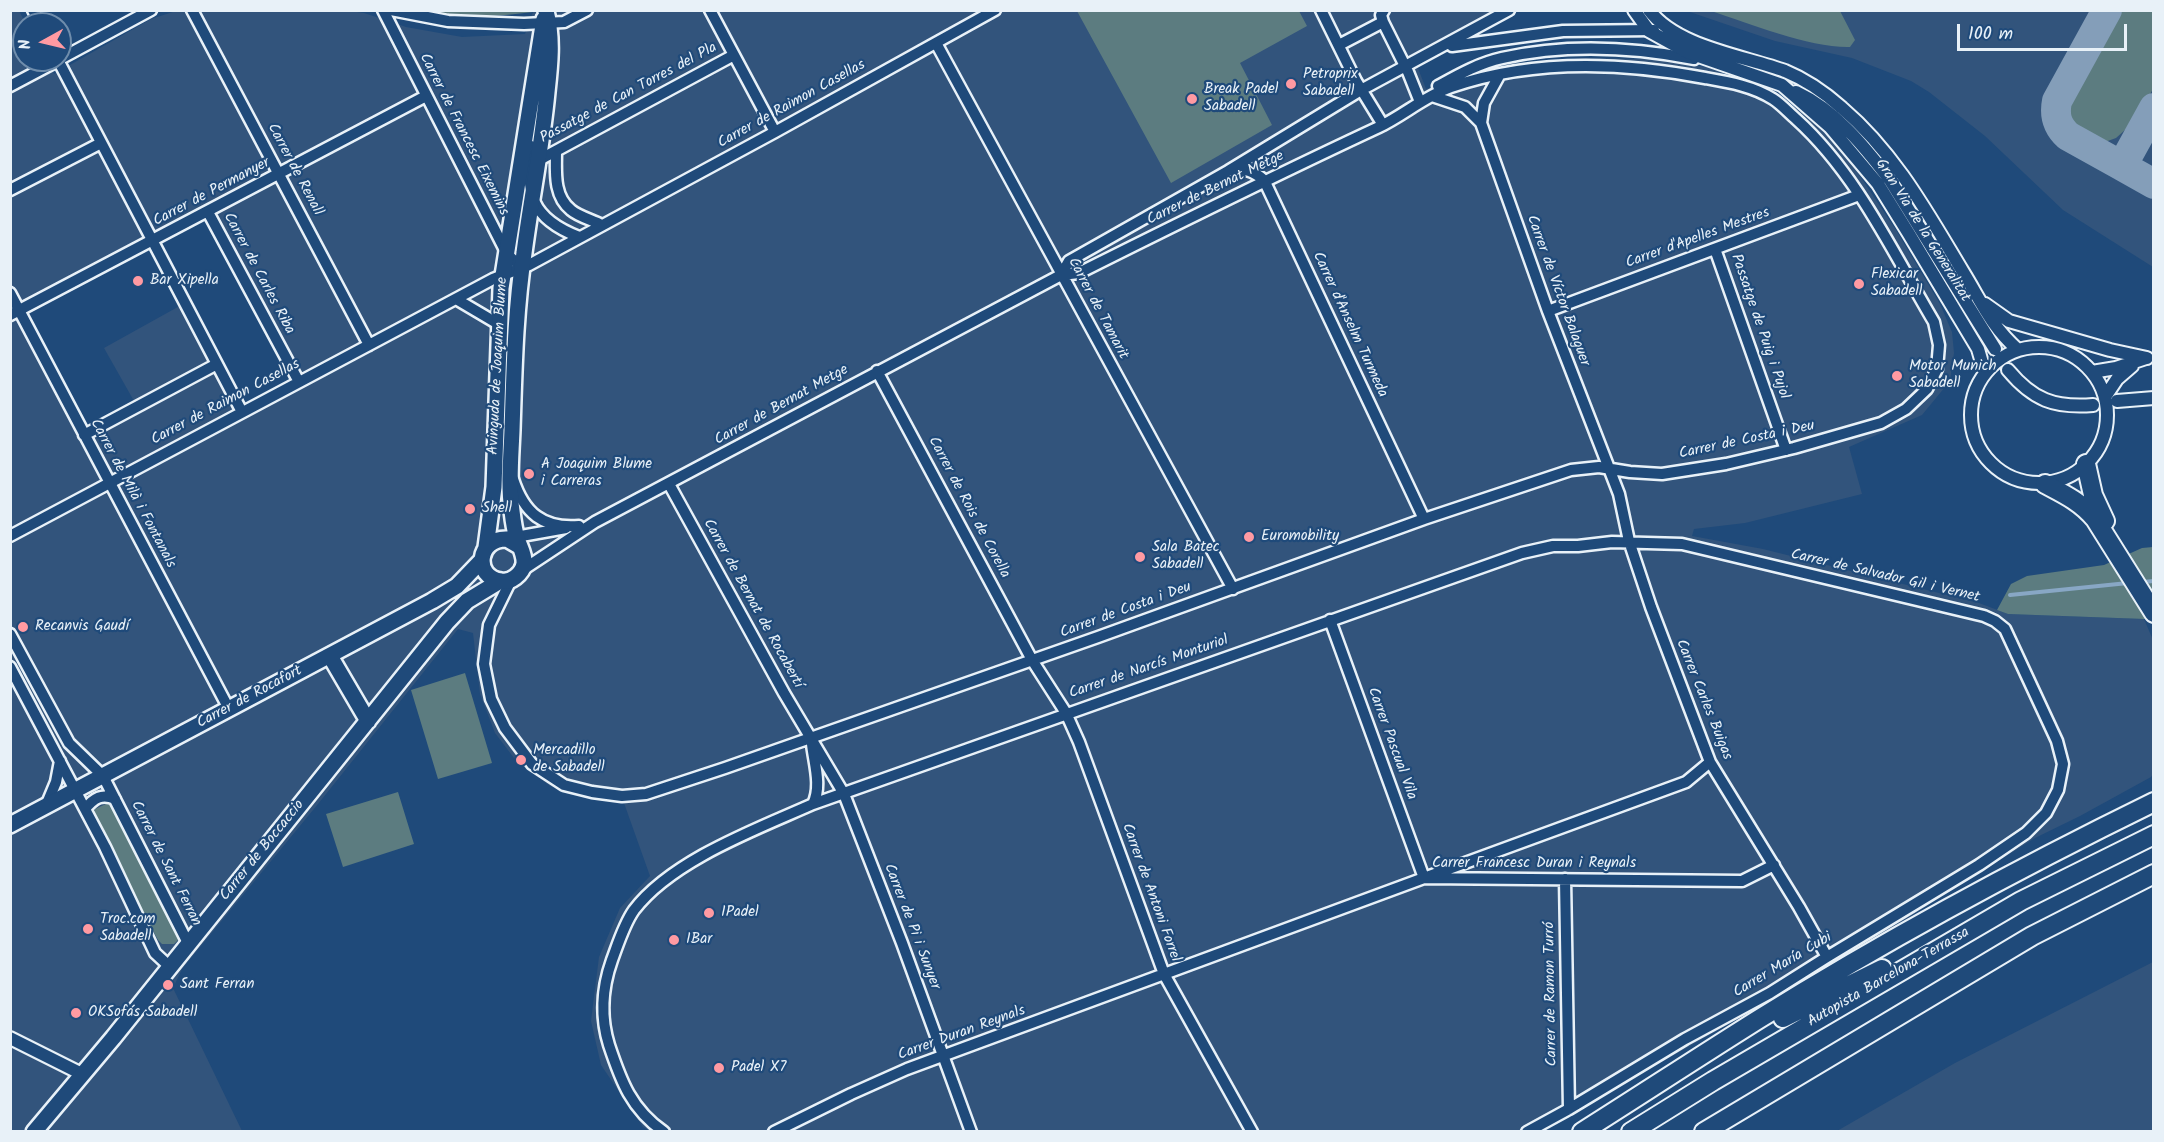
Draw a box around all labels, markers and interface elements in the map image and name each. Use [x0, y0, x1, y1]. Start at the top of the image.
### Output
north arrow [12, 12, 72, 72]
scale bar [1960, 12, 2130, 50]
text: 100 m [1968, 20, 2013, 49]
text: N [13, 38, 39, 51]
street label: Passatge de Can Torres del Pla [538, 40, 720, 148]
street label: Carrer de Francesc Eixemins [414, 51, 512, 219]
street label: Carrer de Raimon Casellas [715, 57, 869, 153]
place label: Petroprix Sabadell [1303, 66, 1358, 101]
marker: Petroprix Sabadell [1284, 77, 1298, 91]
place label: Break Padel Sabadell [1204, 81, 1278, 116]
marker: Break Padel Sabadell [1185, 92, 1199, 106]
street label: Carrer de Renall [262, 121, 326, 219]
street label: Carrer de Bernat Metge [1145, 148, 1287, 230]
street label: Carrer de Permanyer [151, 155, 273, 231]
street label: Gran Via de la Generalitat [1871, 156, 1973, 306]
street label: Carrer d'Apelles Mestres [1624, 205, 1772, 273]
street label: Carrer de Carles Riba [218, 210, 298, 338]
street label: Carrer de Víctor Balaguer [1521, 213, 1593, 369]
street label: Carrer d'Anselm Turmeda [1307, 249, 1391, 401]
street label: Passatge de Puig i Pujol [1726, 252, 1792, 402]
street label: Carrer de Tamarit [1063, 255, 1131, 363]
place label: Flexicar Sabadell [1871, 266, 1922, 301]
place label: Bar Xipella [150, 272, 219, 290]
marker: Bar Xipella [131, 274, 145, 288]
street label: Avinguda de Joaquim Blume [485, 277, 513, 455]
marker: Flexicar Sabadell [1852, 277, 1866, 291]
street label: Carrer de Raimon Casellas [149, 356, 303, 450]
place label: Motor Munich Sabadell [1909, 358, 1997, 393]
street label: Carrer de Bernat Metge [712, 362, 852, 450]
marker: Motor Munich Sabadell [1890, 369, 1904, 383]
street label: Carrer de Milà i Fontanals [85, 416, 179, 572]
street label: Carrer de Costa i Deu [1678, 418, 1816, 464]
street label: Carrer de Rois de Corella [923, 434, 1013, 582]
place label: A Joaquim Blume i Carreras [541, 456, 652, 491]
marker: A Joaquim Blume i Carreras [522, 467, 536, 481]
place label: Shell [482, 500, 512, 518]
marker: Shell [463, 502, 477, 516]
street label: Carrer de Bernat de Rocabertí [698, 516, 806, 692]
place label: Euromobility [1261, 528, 1339, 546]
marker: Euromobility [1242, 530, 1256, 544]
place label: Sala Batec Sabadell [1152, 539, 1220, 574]
street label: Carrer de Salvador Gil i Vernet [1789, 546, 1981, 608]
marker: Sala Batec Sabadell [1133, 550, 1147, 564]
street label: Carrer de Costa i Deu [1058, 579, 1194, 643]
place label: Recanvis Gaudí [35, 618, 129, 636]
marker: Recanvis Gaudí [16, 620, 30, 634]
street label: Carrer de Narcís Monturiol [1067, 632, 1231, 704]
street label: Carrer Carles Buigas [1671, 637, 1735, 763]
street label: Carrer de Rocafort [194, 663, 306, 733]
street label: Carrer Pascual Vila [1362, 685, 1420, 803]
place label: Mercadillo de Sabadell [533, 742, 605, 777]
marker: Mercadillo de Sabadell [514, 753, 528, 767]
street label: Carrer de Boccaccio [217, 797, 309, 905]
street label: Carrer de Sant Ferran [126, 798, 204, 930]
street label: Carrer de Antoni Forrel [1117, 821, 1183, 965]
street label: Carrer Francesc Duran i Reynals [1432, 855, 1636, 873]
street label: Carrer de Pi i Sunyer [879, 862, 943, 992]
place label: IPadel [721, 904, 759, 922]
marker: IPadel [702, 906, 716, 920]
place label: Troc.com Sabadell [100, 911, 155, 946]
marker: Troc.com Sabadell [81, 922, 95, 936]
street label: Carrer de Ramon Turró [1542, 922, 1562, 1066]
street label: Autopista Barcelona-Terrassa [1805, 924, 1973, 1032]
street label: Carrer María Cubi [1730, 930, 1836, 1002]
place label: IBar [686, 931, 712, 949]
marker: IBar [667, 933, 681, 947]
place label: Sant Ferran [180, 976, 254, 994]
marker: Sant Ferran [161, 978, 175, 992]
street label: Carrer Duran Reynals [896, 1003, 1028, 1065]
place label: OKSofás Sabadell [88, 1004, 197, 1022]
marker: OKSofás Sabadell [69, 1006, 83, 1020]
place label: Padel X7 [731, 1059, 786, 1077]
marker: Padel X7 [712, 1061, 726, 1075]

